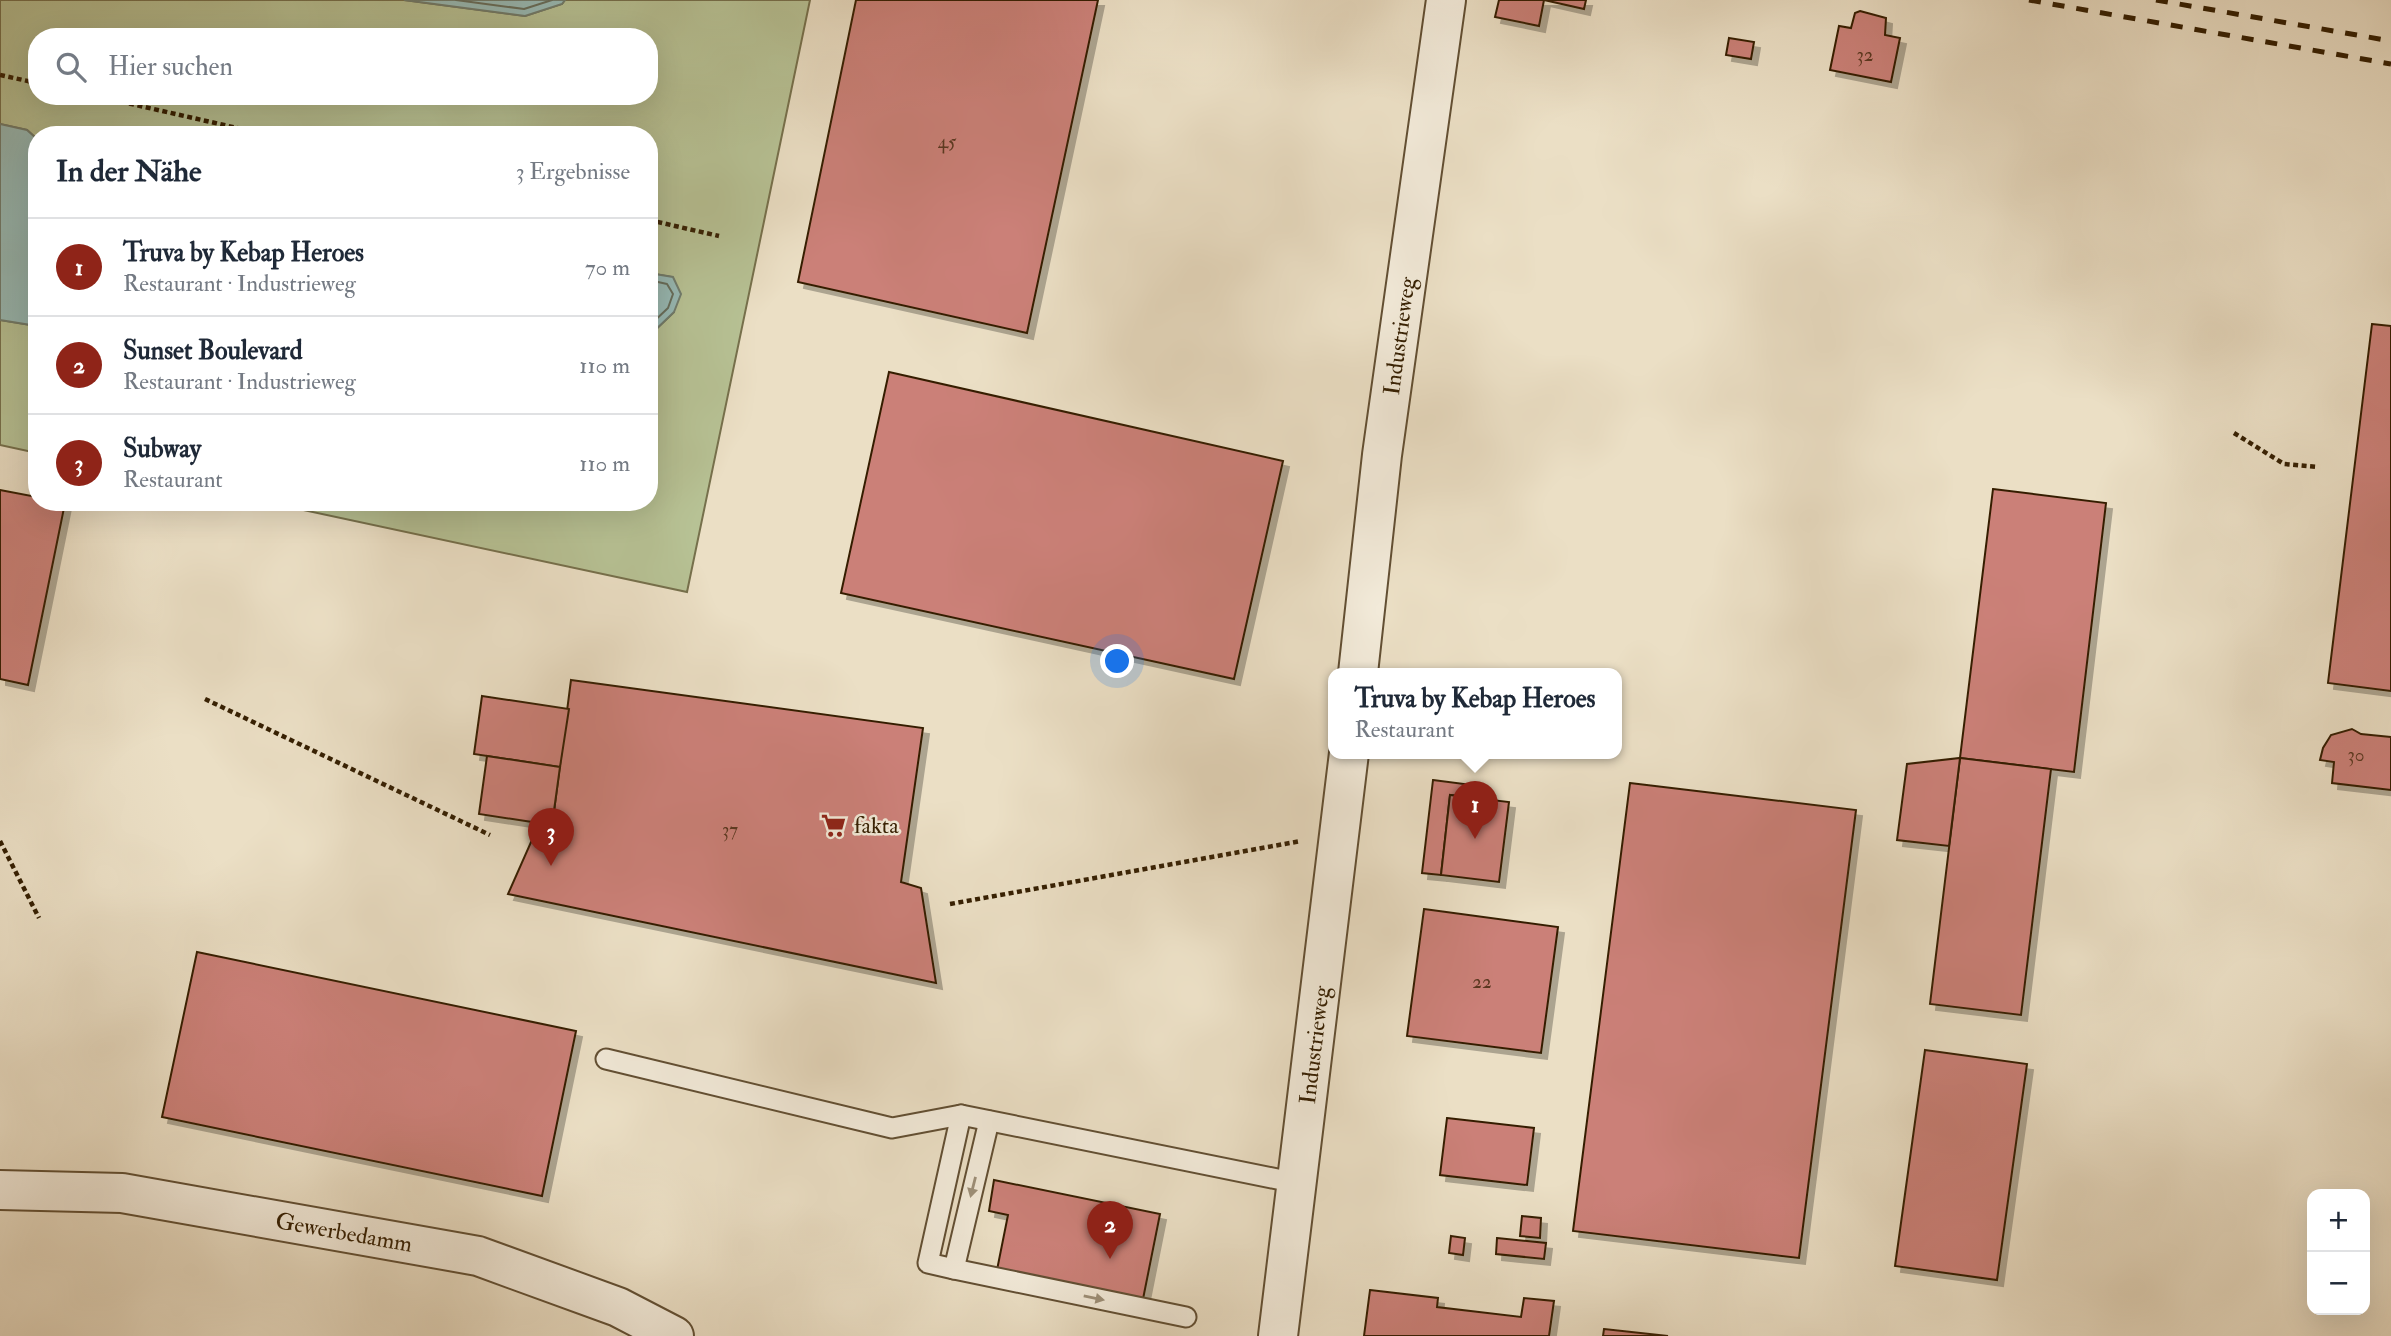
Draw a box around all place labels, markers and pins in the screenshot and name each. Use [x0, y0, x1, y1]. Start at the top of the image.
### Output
pin: 1 [1452, 781, 1498, 839]
pin: 3 [528, 808, 574, 866]
supermarket icon: fakta [820, 811, 848, 839]
place label: fakta [854, 811, 899, 840]
pin: 2 [1087, 1201, 1133, 1259]

